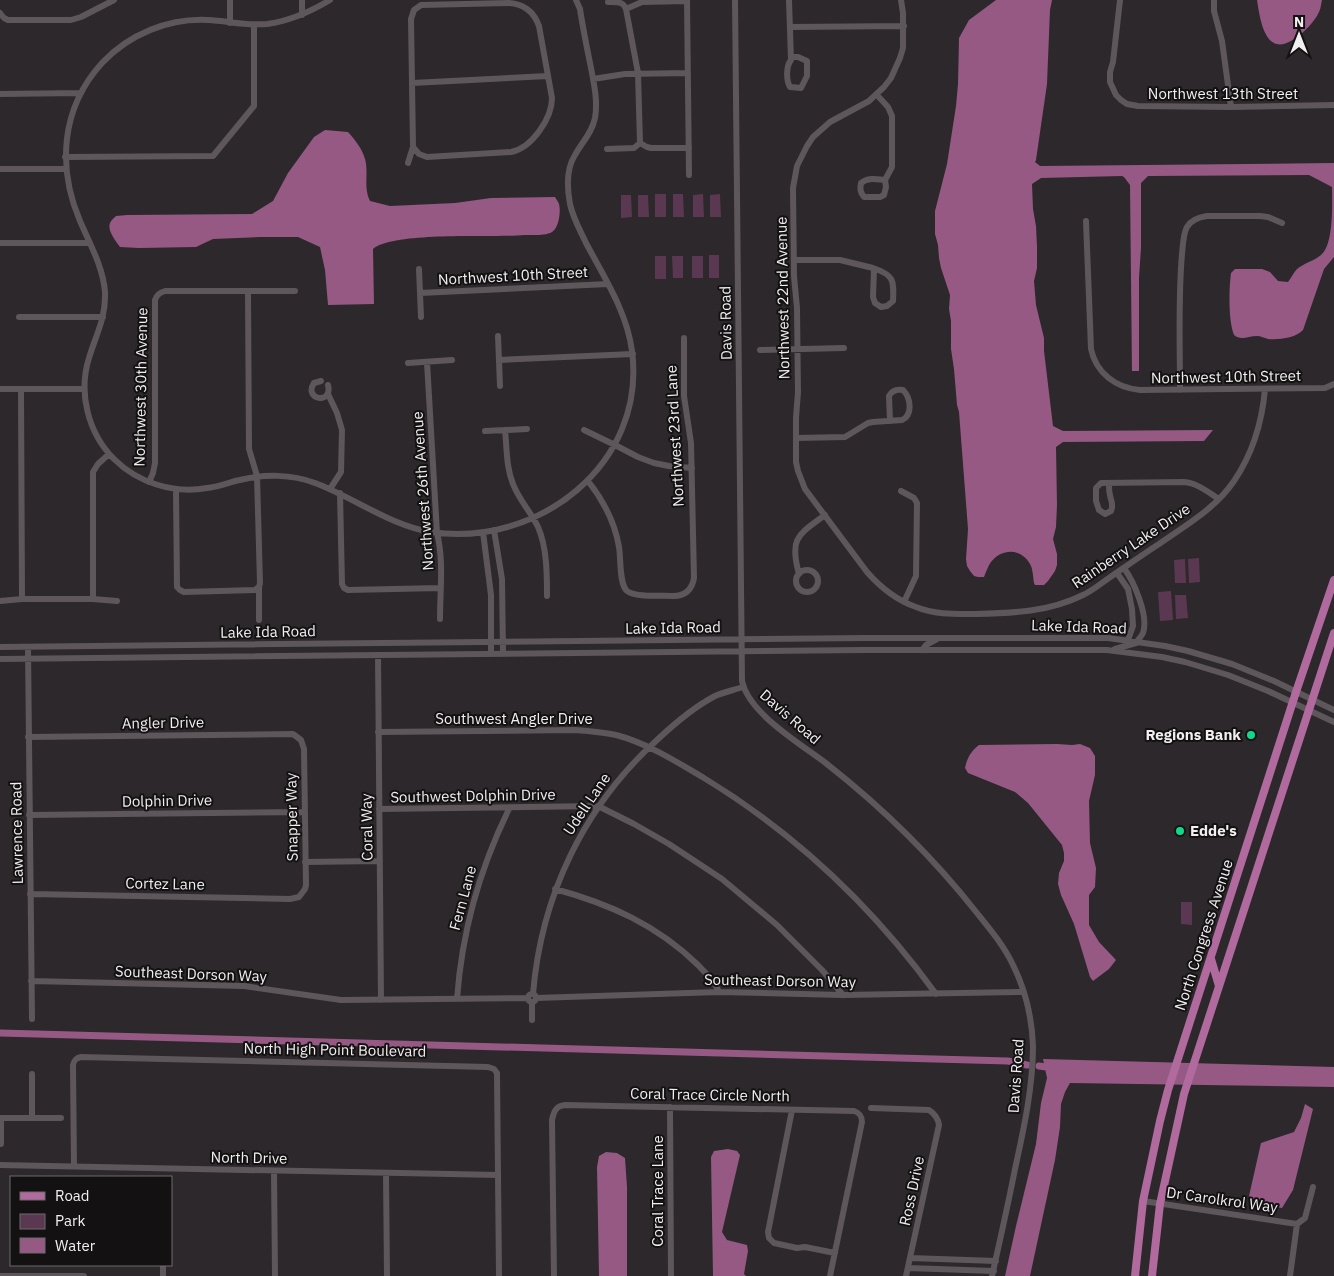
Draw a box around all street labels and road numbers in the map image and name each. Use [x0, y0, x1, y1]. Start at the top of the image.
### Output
street label: Northwest 13th Street [1148, 84, 1298, 103]
street label: Northwest 22nd Avenue [772, 216, 793, 380]
street label: Northwest 10th Street [437, 262, 589, 289]
street label: Davis Road [715, 286, 736, 360]
street label: Northwest 30th Avenue [130, 307, 151, 467]
street label: Northwest 23rd Lane [661, 365, 688, 507]
street label: Northwest 10th Street [1151, 366, 1301, 387]
street label: Northwest 26th Avenue [407, 411, 438, 571]
street label: Rainberry Lake Drive [1068, 499, 1193, 592]
street label: Lake Ida Road [1031, 615, 1127, 638]
street label: Lake Ida Road [625, 617, 721, 638]
street label: Lake Ida Road [220, 621, 316, 642]
street label: Davis Road [756, 685, 825, 748]
street label: Southwest Angler Drive [435, 709, 593, 728]
street label: Angler Drive [122, 712, 204, 733]
street label: Udell Lane [559, 769, 614, 838]
street label: Snapper Way [281, 772, 302, 861]
street label: Lawrence Road [6, 781, 27, 885]
street label: Southwest Dolphin Drive [390, 785, 556, 806]
street label: Dolphin Drive [122, 790, 212, 811]
street label: Coral Way [356, 793, 377, 861]
street label: North Congress Avenue [1170, 857, 1237, 1013]
street label: Fern Lane [445, 863, 480, 932]
street label: Cortez Lane [125, 873, 205, 894]
street label: Southeast Dorson Way [115, 961, 268, 986]
street label: Southeast Dorson Way [704, 970, 857, 991]
street label: North High Point Boulevard [243, 1038, 427, 1061]
street label: Davis Road [1003, 1038, 1028, 1114]
street label: Coral Trace Circle North [630, 1084, 790, 1105]
street label: Coral Trace Lane [648, 1135, 667, 1247]
street label: North Drive [210, 1147, 288, 1168]
street label: Ross Drive [895, 1154, 928, 1227]
street label: Dr Carolkrol Way [1165, 1182, 1280, 1217]

